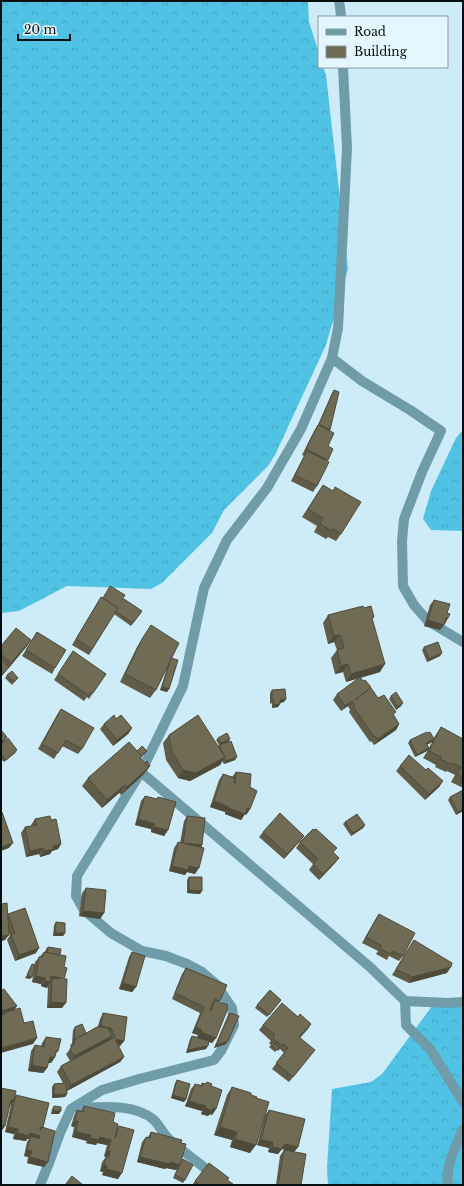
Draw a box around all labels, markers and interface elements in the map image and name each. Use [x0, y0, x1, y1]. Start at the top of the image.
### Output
scale bar [18, 16, 70, 42]
legend [318, 16, 448, 68]
text: 20 m [24, 22, 56, 37]
text: Road [354, 24, 386, 39]
text: Building [354, 44, 408, 59]

